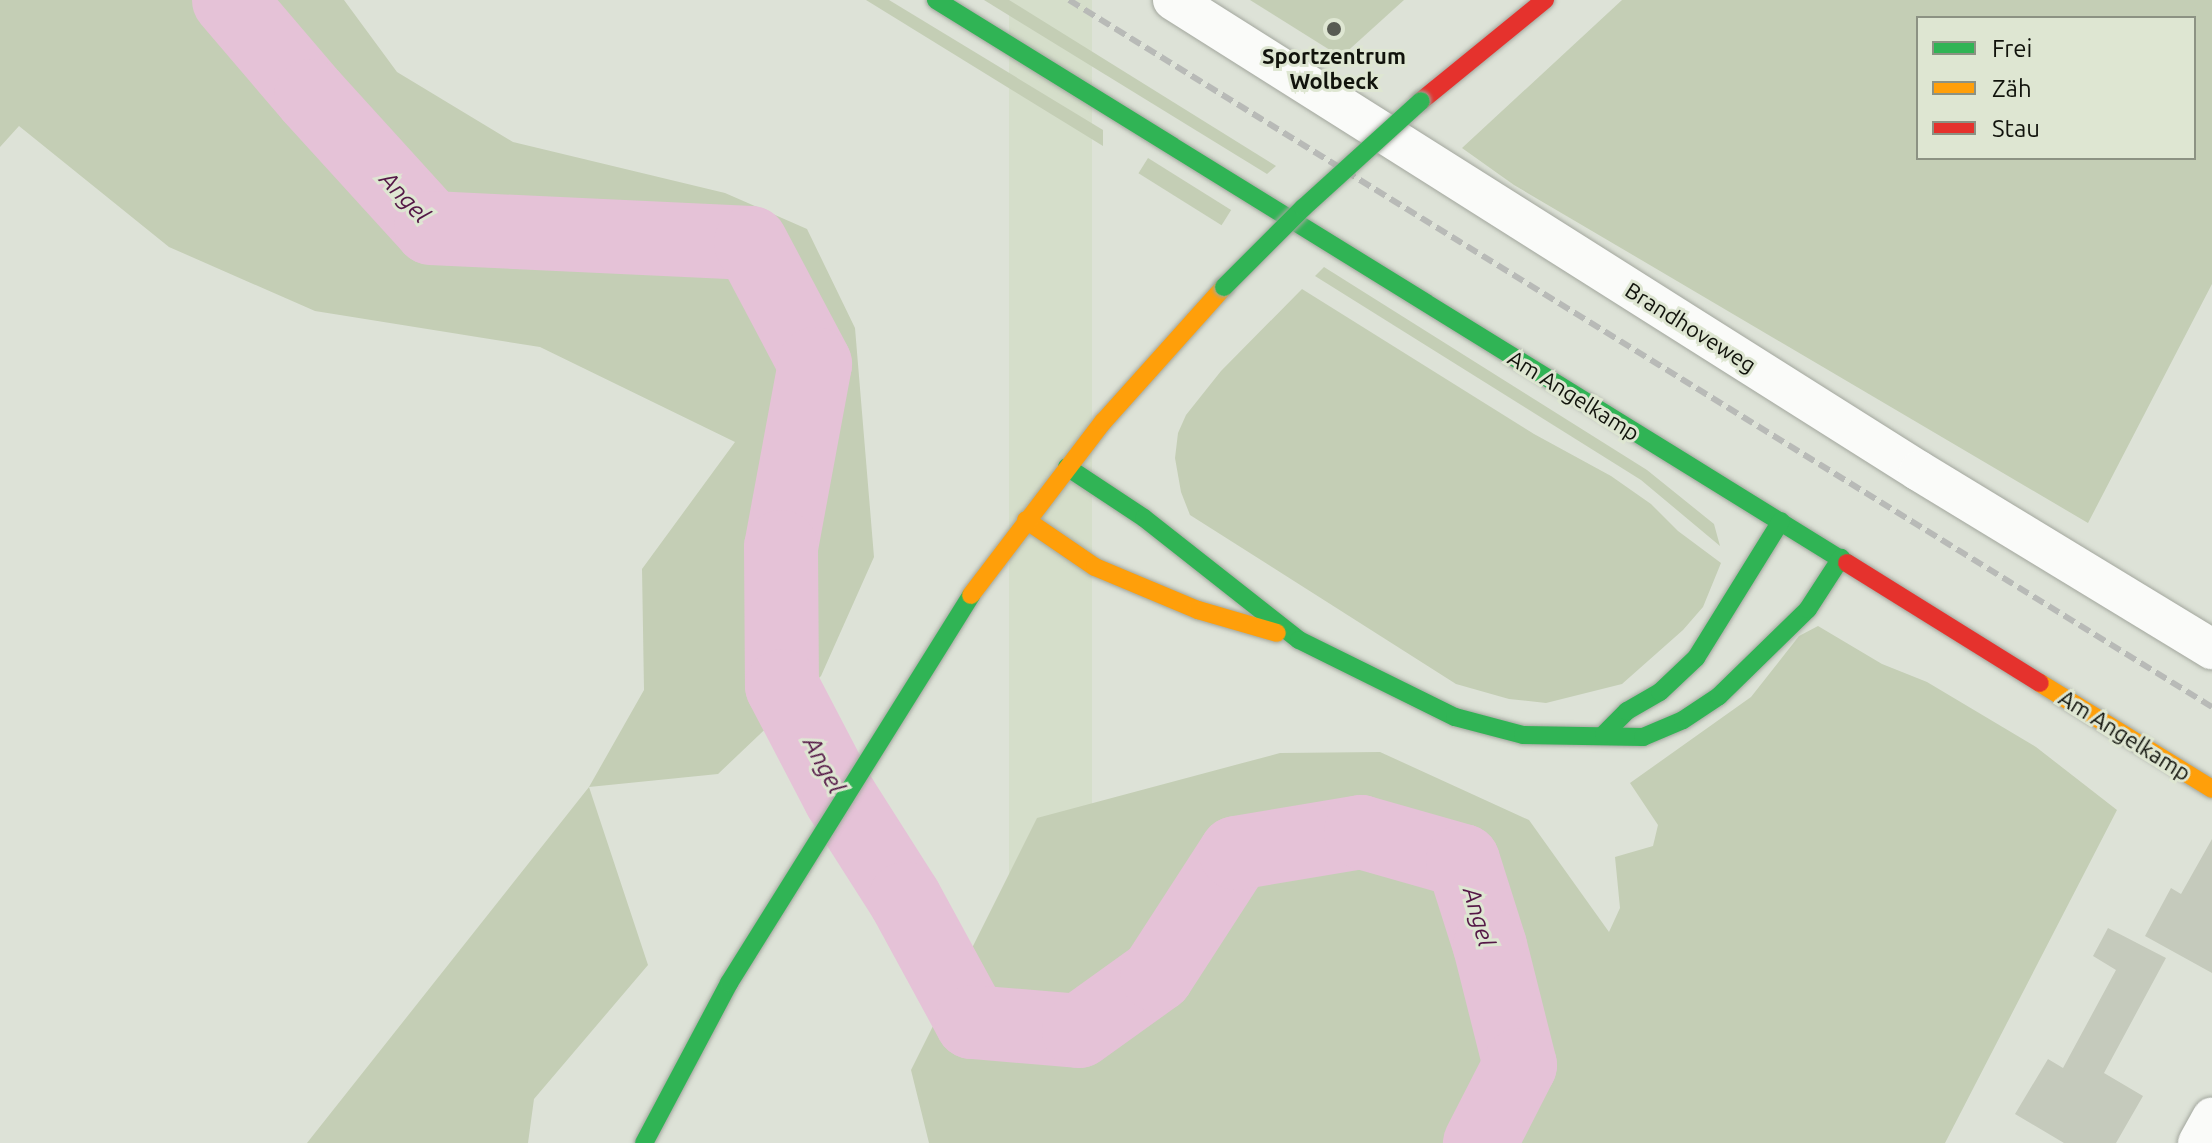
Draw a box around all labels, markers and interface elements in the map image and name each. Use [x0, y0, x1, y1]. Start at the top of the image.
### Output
legend [1916, 16, 2196, 160]
marker: Sportzentrum Wolbeck [1325, 20, 1343, 38]
text: Frei [1992, 35, 2032, 62]
place label: Sportzentrum Wolbeck [1262, 42, 1406, 94]
text: Zäh [1992, 75, 2032, 102]
text: Stau [1992, 115, 2040, 142]
water label: Angel [374, 165, 436, 229]
street label: Brandhoveweg [1621, 276, 1761, 378]
street label: Am Angelkamp [1503, 344, 1645, 446]
street label: Am Angelkamp [2054, 684, 2196, 786]
water label: Angel [797, 731, 851, 799]
water label: Angel [1457, 884, 1501, 950]

